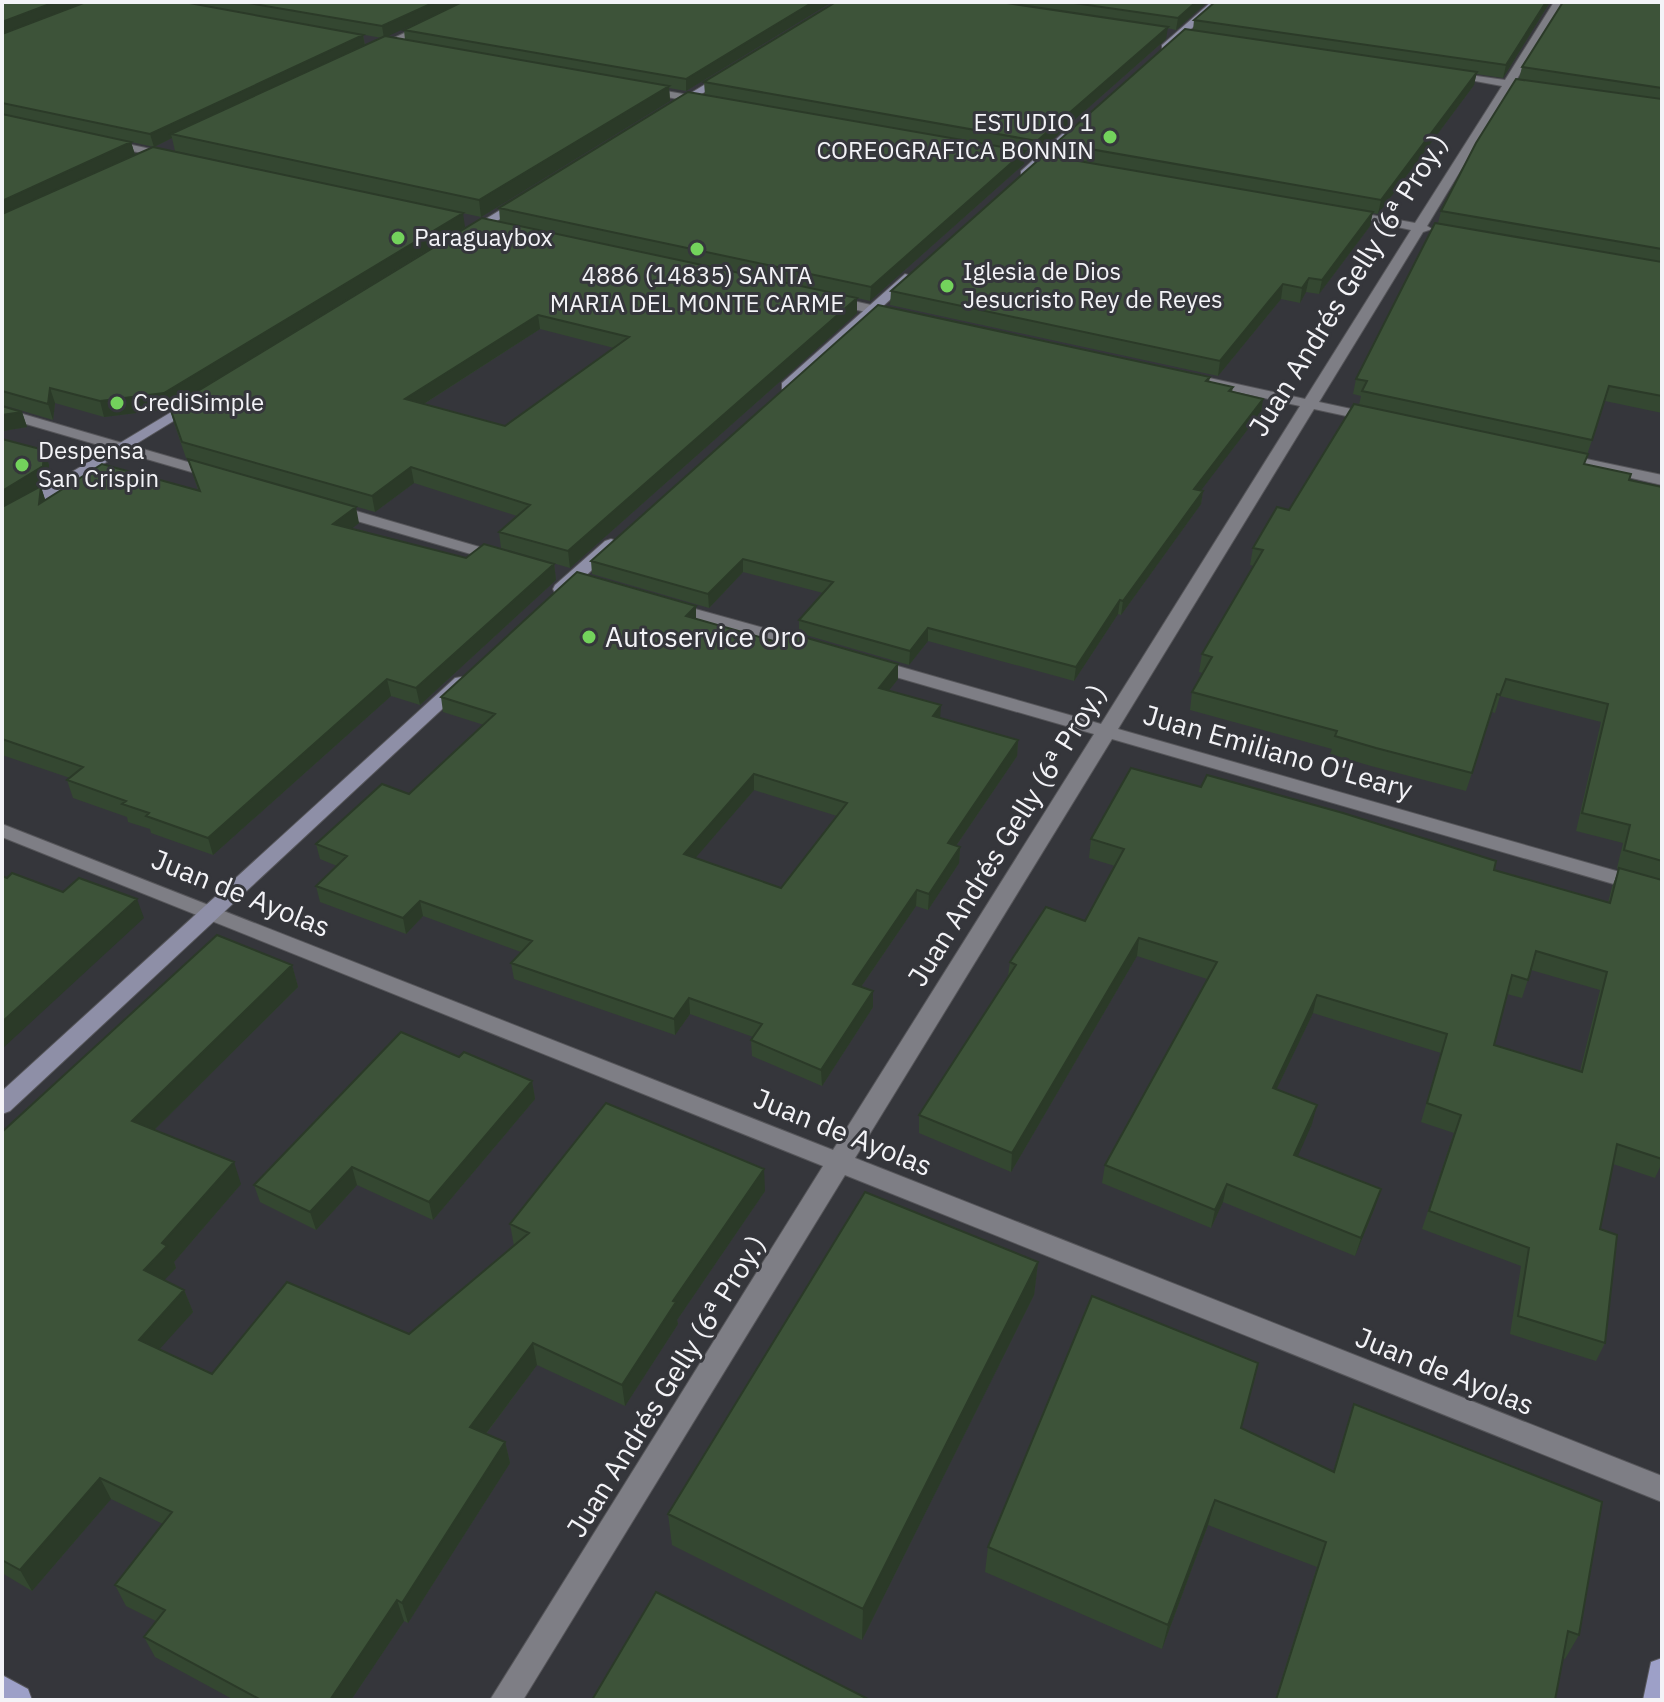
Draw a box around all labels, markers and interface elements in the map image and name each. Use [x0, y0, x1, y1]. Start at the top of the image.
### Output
place label: ESTUDIO 1 COREOGRAFICA BONNIN [817, 106, 1094, 166]
street label: Juan Andrés Gelly (6ª Proy.) [1239, 127, 1456, 443]
marker: ESTUDIO 1 COREOGRAFICA BONNIN [1101, 128, 1119, 146]
place label: Paraguaybox [414, 221, 553, 253]
marker: Paraguaybox [389, 229, 407, 247]
marker: 4886 (14835) SANTA MARIA DEL MONTE CARME [688, 240, 706, 258]
place label: Iglesia de Dios Jesucristo Rey de Reyes [963, 255, 1223, 315]
place label: 4886 (14835) SANTA MARIA DEL MONTE CARME [550, 259, 844, 319]
marker: Iglesia de Dios Jesucristo Rey de Reyes [938, 277, 956, 295]
place label: CrediSimple [133, 386, 264, 418]
marker: CrediSimple [108, 394, 126, 412]
place label: Despensa San Crispin [38, 434, 159, 494]
marker: Despensa San Crispin [13, 456, 31, 474]
place label: Autoservice Oro [605, 618, 806, 655]
marker: Autoservice Oro [580, 628, 598, 646]
street label: Juan Andrés Gelly (6ª Proy.) [898, 677, 1115, 993]
street label: Juan Emiliano O'Leary [1139, 695, 1417, 808]
street label: Juan de Ayolas [147, 840, 336, 945]
street label: Juan de Ayolas [749, 1079, 938, 1184]
street label: Juan Andrés Gelly (6ª Proy.) [557, 1228, 774, 1544]
street label: Juan de Ayolas [1351, 1318, 1540, 1423]

